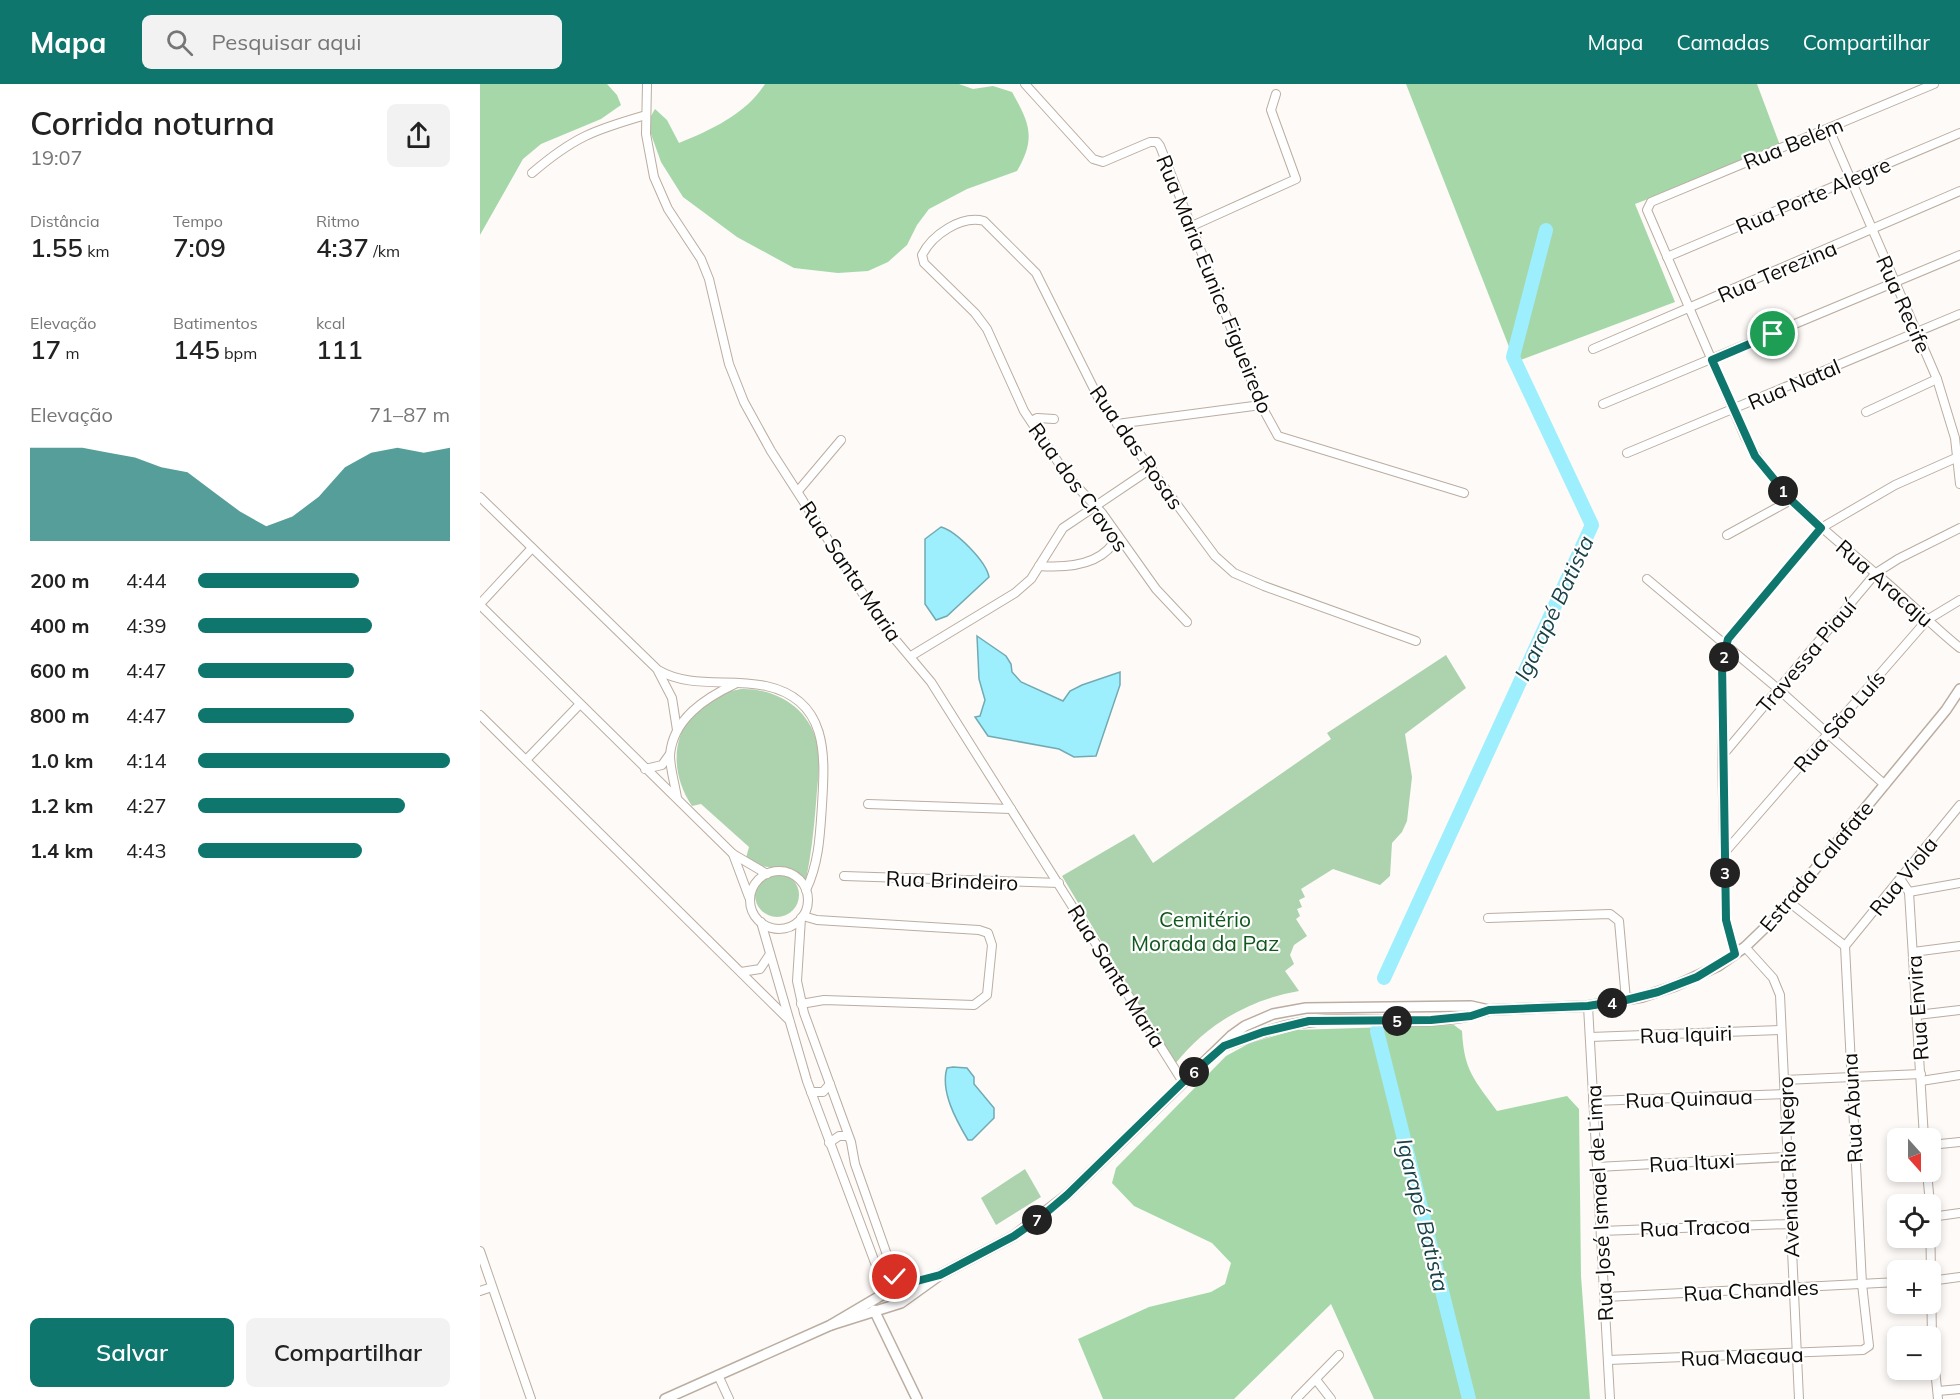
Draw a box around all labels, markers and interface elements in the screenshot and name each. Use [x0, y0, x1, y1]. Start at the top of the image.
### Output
search box [142, 15, 562, 69]
text: Mapa [30, 25, 106, 60]
icon: search [163, 26, 196, 59]
text: Pesquisar aqui [211, 28, 361, 56]
text: Mapa [1588, 29, 1643, 55]
text: Camadas [1676, 29, 1770, 55]
text: Compartilhar [1803, 29, 1930, 55]
text: Corrida noturna [30, 102, 275, 143]
button: share [387, 104, 450, 167]
street label: Rua Belém [1739, 111, 1847, 175]
text: 19:07 [30, 145, 83, 170]
street label: Rua Maria Eunice Figueiredo [1151, 151, 1279, 417]
street label: Rua Porte Alegre [1732, 151, 1894, 239]
text: Distância [30, 211, 100, 231]
text: Tempo [173, 211, 223, 231]
text: Ritmo [316, 211, 360, 231]
text: 1.55 [30, 231, 83, 264]
text: 7:09 [173, 231, 226, 264]
text: 4:37 [316, 231, 369, 264]
street label: Rua Terezina [1714, 234, 1840, 308]
text: km [83, 241, 109, 261]
text: /km [369, 241, 400, 261]
street label: Rua Recife [1871, 251, 1937, 357]
pin [1747, 308, 1798, 359]
text: Elevação [30, 313, 96, 333]
text: Batimentos [173, 313, 258, 333]
text: kcal [316, 313, 345, 333]
icon: arrive [1756, 317, 1789, 350]
text: 17 [30, 333, 61, 366]
text: 145 [173, 333, 220, 366]
text: 111 [316, 333, 363, 366]
text: m [61, 343, 79, 363]
text: bpm [220, 343, 257, 363]
street label: Rua Natal [1744, 353, 1844, 415]
street label: Rua das Rosas [1085, 380, 1189, 514]
text: Elevação [30, 402, 113, 427]
text: 71–87 m [369, 402, 450, 427]
street label: Rua dos Cravos [1024, 417, 1134, 557]
pin: 1 [1768, 476, 1798, 506]
text: 1 [1778, 481, 1788, 501]
street label: Rua Santa Maria [794, 496, 908, 646]
water label: Igarapé Batista [1508, 531, 1600, 685]
street label: Rua Aracaju [1831, 534, 1939, 632]
text: 200 m [30, 568, 89, 593]
text: 4:44 [126, 568, 167, 593]
street label: Travessa Piauí [1751, 593, 1862, 718]
text: 400 m [30, 613, 89, 638]
text: 4:39 [126, 613, 167, 638]
pin: 2 [1709, 642, 1739, 672]
text: 2 [1719, 647, 1729, 667]
text: 600 m [30, 658, 89, 683]
text: 4:47 [126, 658, 167, 683]
street label: Rua São Luís [1788, 665, 1890, 777]
text: 800 m [30, 703, 89, 728]
text: 4:47 [126, 703, 167, 728]
text: 1.0 km [30, 748, 93, 773]
text: 4:14 [126, 748, 167, 773]
text: 1.2 km [30, 793, 93, 818]
text: 4:27 [126, 793, 167, 818]
street label: Estrada Calafate [1754, 795, 1878, 937]
street label: Rua Viola [1863, 831, 1943, 921]
text: 1.4 km [30, 838, 93, 863]
text: 4:43 [126, 838, 167, 863]
pin: 3 [1710, 858, 1740, 888]
text: 3 [1720, 863, 1730, 883]
street label: Rua Brindeiro [885, 865, 1019, 895]
street label: Rua Santa Maria [1063, 900, 1171, 1052]
park label: Cemitério Morada da Paz [1131, 906, 1279, 956]
street label: Rua Envira [1900, 954, 1934, 1062]
pin: 4 [1597, 988, 1627, 1018]
text: 4 [1607, 993, 1617, 1013]
pin: 5 [1382, 1006, 1412, 1036]
text: 5 [1392, 1011, 1402, 1031]
street label: Rua Iquiri [1639, 1019, 1733, 1049]
street label: Rua Abuna [1836, 1052, 1868, 1164]
pin: 6 [1179, 1057, 1209, 1087]
text: 6 [1189, 1062, 1199, 1082]
street label: Avenida Rio Negro [1772, 1076, 1804, 1258]
street label: Rua Quinaua [1625, 1083, 1753, 1113]
street label: Rua José Ismael de Lima [1580, 1084, 1618, 1322]
north arrow [1887, 1128, 1941, 1182]
map controls [1887, 1128, 1941, 1380]
water label: Igarapé Batista [1390, 1135, 1456, 1295]
street label: Rua Ituxi [1648, 1147, 1736, 1177]
button: locate [1887, 1194, 1941, 1248]
pin: 7 [1022, 1205, 1052, 1235]
text: 7 [1032, 1210, 1042, 1230]
street label: Rua Tracoa [1639, 1212, 1751, 1242]
pin [869, 1251, 920, 1302]
icon: check [878, 1260, 911, 1293]
button: + [1887, 1260, 1941, 1314]
street label: Rua Chandles [1683, 1273, 1819, 1307]
button: Salvar [30, 1318, 234, 1387]
button: Compartilhar [246, 1318, 450, 1387]
button: − [1887, 1326, 1941, 1380]
street label: Rua Macaua [1680, 1341, 1804, 1371]

